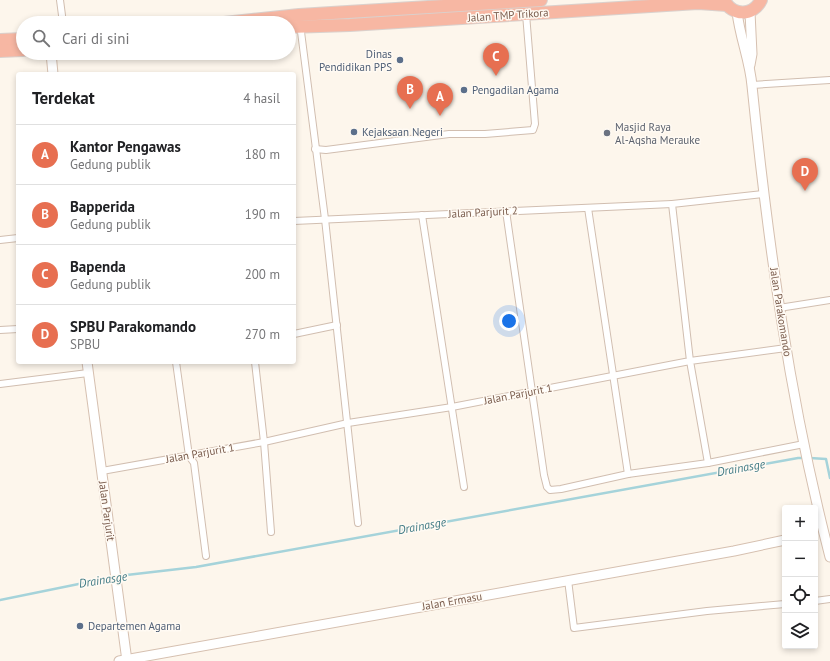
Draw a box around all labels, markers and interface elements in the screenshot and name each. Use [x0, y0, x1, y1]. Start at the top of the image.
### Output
street label: Jalan TMP Trikora [466, 5, 549, 25]
search box [16, 16, 296, 60]
icon: search [30, 27, 52, 49]
text: Cari di sini [62, 29, 130, 48]
pin: C [483, 43, 509, 76]
place label: Dinas Pendidikan PPS [319, 47, 392, 74]
marker: Dinas Pendidikan PPS [395, 55, 405, 65]
pin: B [397, 76, 423, 109]
pin: A [427, 83, 453, 116]
place label: Pengadilan Agama [472, 83, 559, 97]
marker: Pengadilan Agama [459, 85, 469, 95]
text: Terdekat [32, 87, 95, 109]
text: 4 hasil [243, 90, 280, 107]
place label: Masjid Raya Al-Aqsha Merauke [615, 120, 700, 147]
place label: Kejaksaan Negeri [362, 125, 443, 139]
marker: Kejaksaan Negeri [349, 127, 359, 137]
marker: Masjid Raya Al-Aqsha Merauke [602, 128, 612, 138]
text: Kantor Pengawas [70, 137, 181, 156]
text: A [41, 146, 49, 163]
text: 180 m [245, 146, 280, 163]
text: Gedung publik [70, 156, 151, 173]
pin: D [792, 158, 818, 191]
text: Bapperida [70, 197, 135, 216]
street label: Jalan Parjurit 2 [447, 203, 518, 221]
text: B [41, 206, 49, 223]
text: 190 m [245, 206, 280, 223]
text: Gedung publik [70, 216, 151, 233]
text: Bapenda [70, 257, 126, 276]
street label: Jalan Parakomando [767, 265, 795, 358]
text: C [41, 266, 49, 283]
text: 200 m [245, 266, 280, 283]
text: Gedung publik [70, 276, 151, 293]
your location [499, 311, 519, 331]
text: SPBU Parakomando [70, 317, 196, 336]
text: D [41, 326, 49, 343]
text: 270 m [245, 326, 280, 343]
text: SPBU [70, 336, 100, 353]
street label: Jalan Parjurit 1 [482, 381, 553, 408]
street label: Jalan Parjurit 1 [164, 440, 235, 466]
water label: Drainasge [716, 456, 767, 479]
street label: Jalan Parjurit [96, 479, 118, 542]
map controls [782, 505, 818, 649]
button: + [782, 505, 818, 541]
water label: Drainasge [397, 514, 448, 537]
button: − [782, 541, 818, 577]
water label: Drainasge [78, 568, 129, 591]
button: locate [782, 577, 818, 613]
street label: Jalan Ermasu [420, 589, 483, 613]
button: layers [782, 613, 818, 649]
place label: Departemen Agama [88, 619, 181, 633]
marker: Departemen Agama [75, 621, 85, 631]

